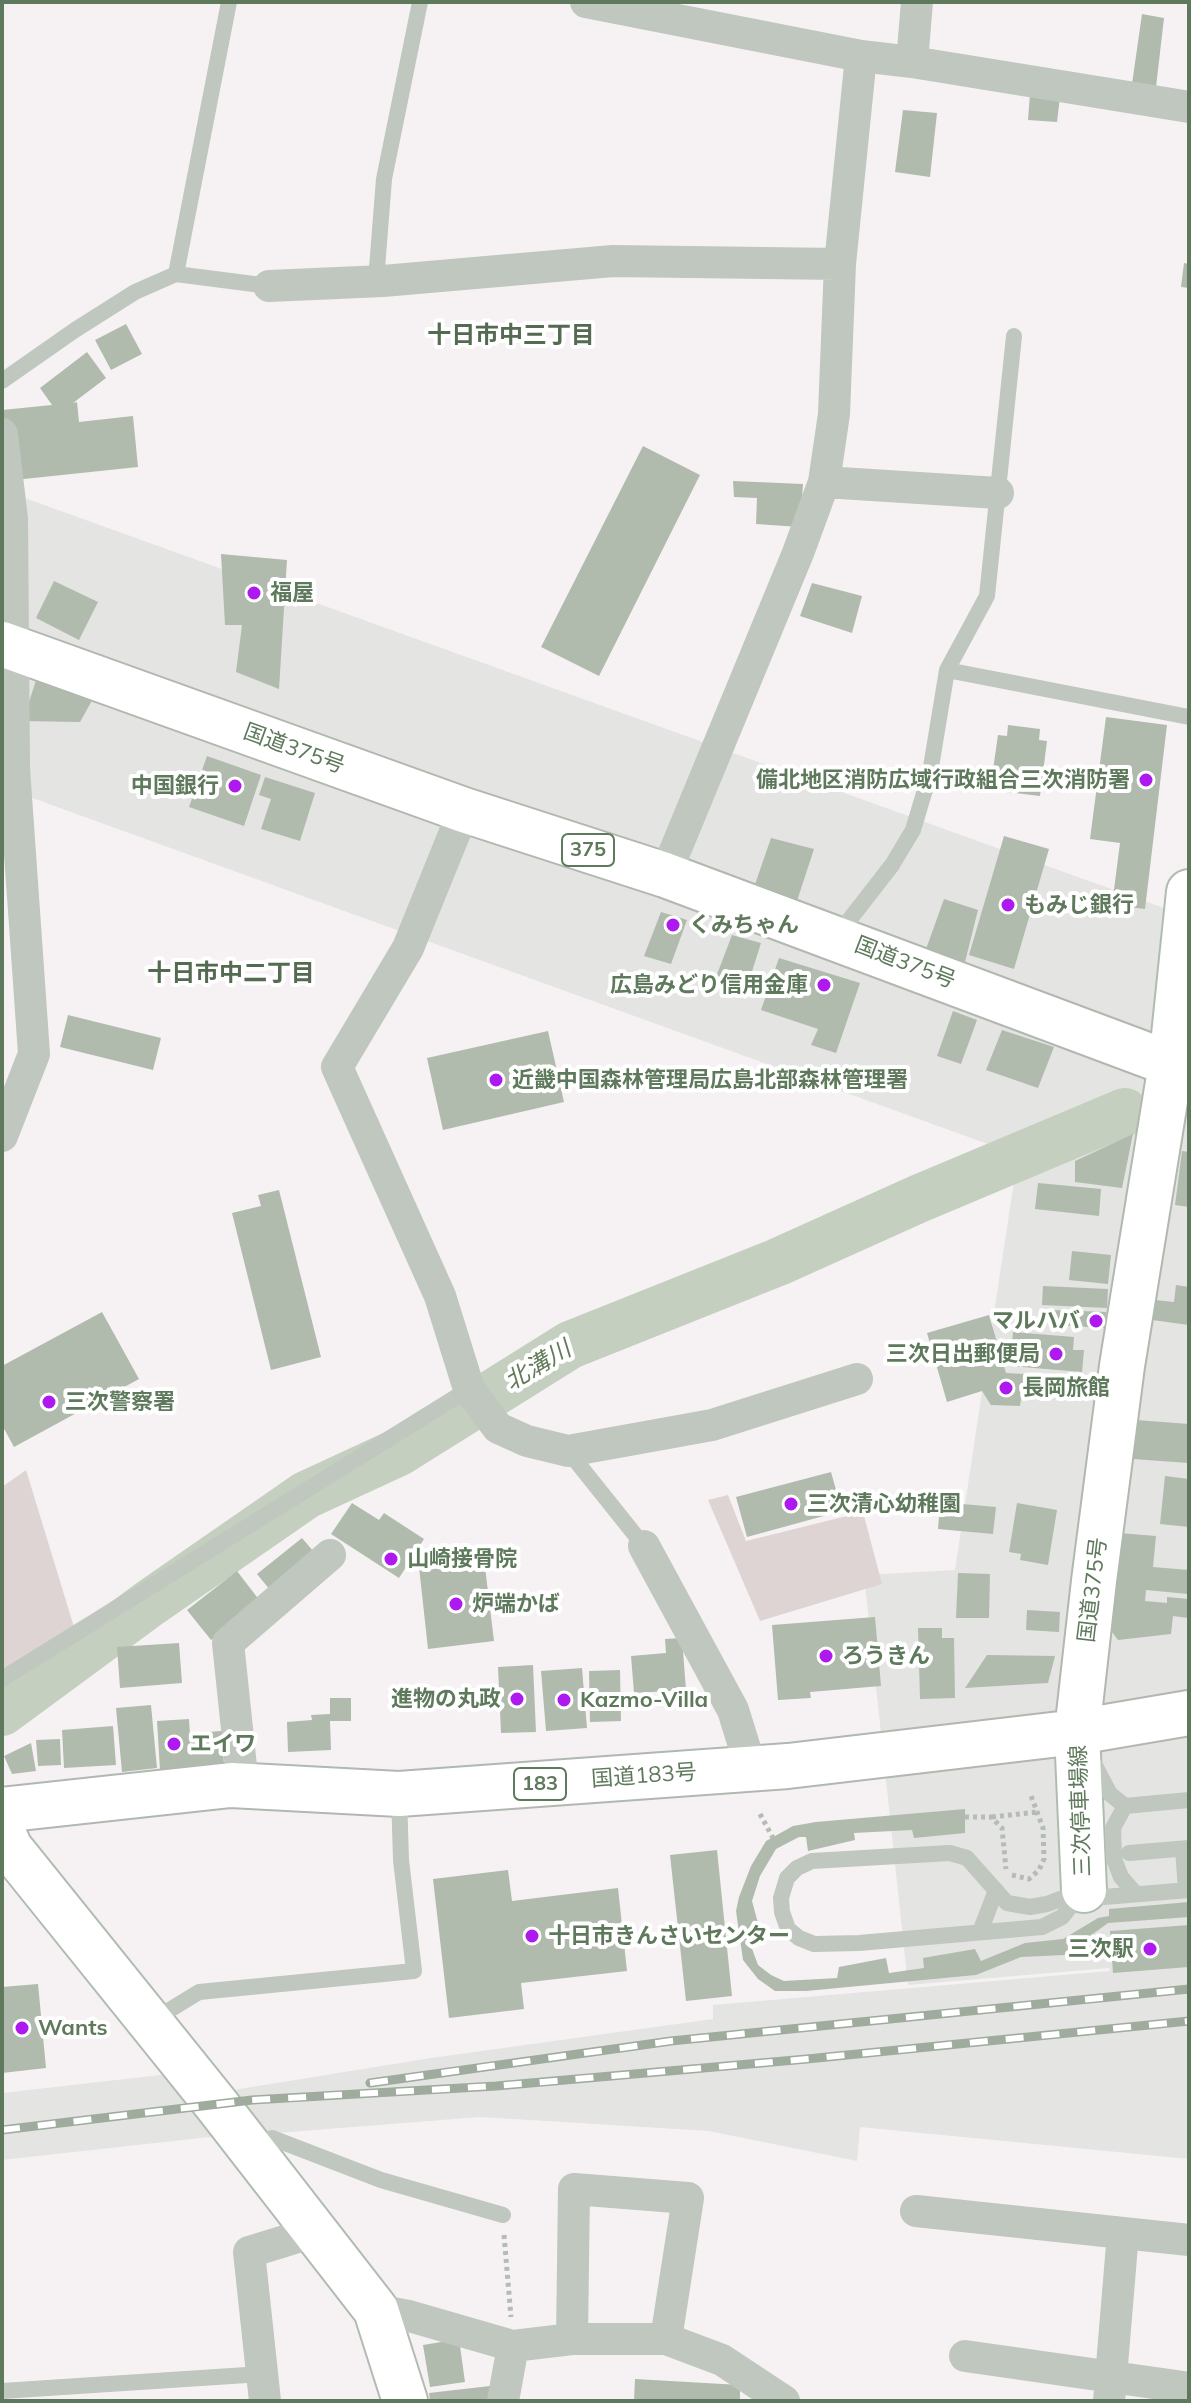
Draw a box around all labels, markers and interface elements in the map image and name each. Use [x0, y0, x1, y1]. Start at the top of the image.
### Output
district label: 十日市中三丁目 [427, 322, 595, 350]
place label: 福屋 [270, 580, 314, 606]
marker: 福屋 [245, 584, 263, 602]
street label: 国道375号 [240, 719, 348, 779]
place label: 備北地区消防広域行政組合三次消防署 [756, 767, 1130, 793]
marker: 備北地区消防広域行政組合三次消防署 [1137, 771, 1155, 789]
place label: 中国銀行 [131, 773, 219, 799]
marker: 中国銀行 [226, 777, 244, 795]
road number: 375 [562, 834, 614, 866]
place label: もみじ銀行 [1024, 892, 1134, 918]
marker: もみじ銀行 [999, 896, 1017, 914]
place label: くみちゃん [689, 912, 799, 938]
marker: くみちゃん [664, 916, 682, 934]
street label: 国道375号 [851, 932, 959, 994]
district label: 十日市中二丁目 [147, 960, 315, 988]
place label: 広島みどり信用金庫 [610, 972, 808, 998]
marker: 広島みどり信用金庫 [815, 976, 833, 994]
place label: 近畿中国森林管理局広島北部森林管理署 [512, 1067, 908, 1093]
marker: 近畿中国森林管理局広島北部森林管理署 [487, 1071, 505, 1089]
place label: マルハバ [992, 1308, 1080, 1334]
marker: マルハバ [1087, 1312, 1105, 1330]
water label: 北溝川 [500, 1335, 576, 1397]
place label: 三次日出郵便局 [886, 1341, 1040, 1367]
marker: 三次日出郵便局 [1047, 1345, 1065, 1363]
place label: 長岡旅館 [1022, 1375, 1110, 1401]
marker: 長岡旅館 [997, 1379, 1015, 1397]
place label: 三次警察署 [65, 1389, 175, 1415]
marker: 三次警察署 [40, 1393, 58, 1411]
place label: 三次清心幼稚園 [807, 1491, 961, 1517]
marker: 三次清心幼稚園 [782, 1495, 800, 1513]
street label: 国道375号 [1073, 1536, 1113, 1644]
place label: 山崎接骨院 [407, 1546, 517, 1572]
marker: 山崎接骨院 [382, 1550, 400, 1568]
place label: 炉端かば [472, 1591, 560, 1617]
marker: 炉端かば [447, 1595, 465, 1613]
place label: ろうきん [842, 1643, 930, 1669]
marker: ろうきん [817, 1647, 835, 1665]
place label: 進物の丸政 [391, 1686, 501, 1712]
place label: Kazmo-Villa [580, 1687, 708, 1713]
marker: 進物の丸政 [508, 1690, 526, 1708]
marker: Kazmo-Villa [555, 1691, 573, 1709]
place label: エイワ [190, 1731, 256, 1757]
marker: エイワ [165, 1735, 183, 1753]
street label: 三次停車場線 [1066, 1745, 1096, 1877]
street label: 国道183号 [590, 1759, 698, 1793]
road number: 183 [514, 1768, 566, 1800]
place label: 十日市きんさいセンター [548, 1923, 790, 1949]
marker: 十日市きんさいセンター [523, 1927, 541, 1945]
place label: 三次駅 [1068, 1936, 1134, 1962]
marker: 三次駅 [1141, 1940, 1159, 1958]
place label: Wants [38, 2015, 108, 2041]
marker: Wants [13, 2019, 31, 2037]

